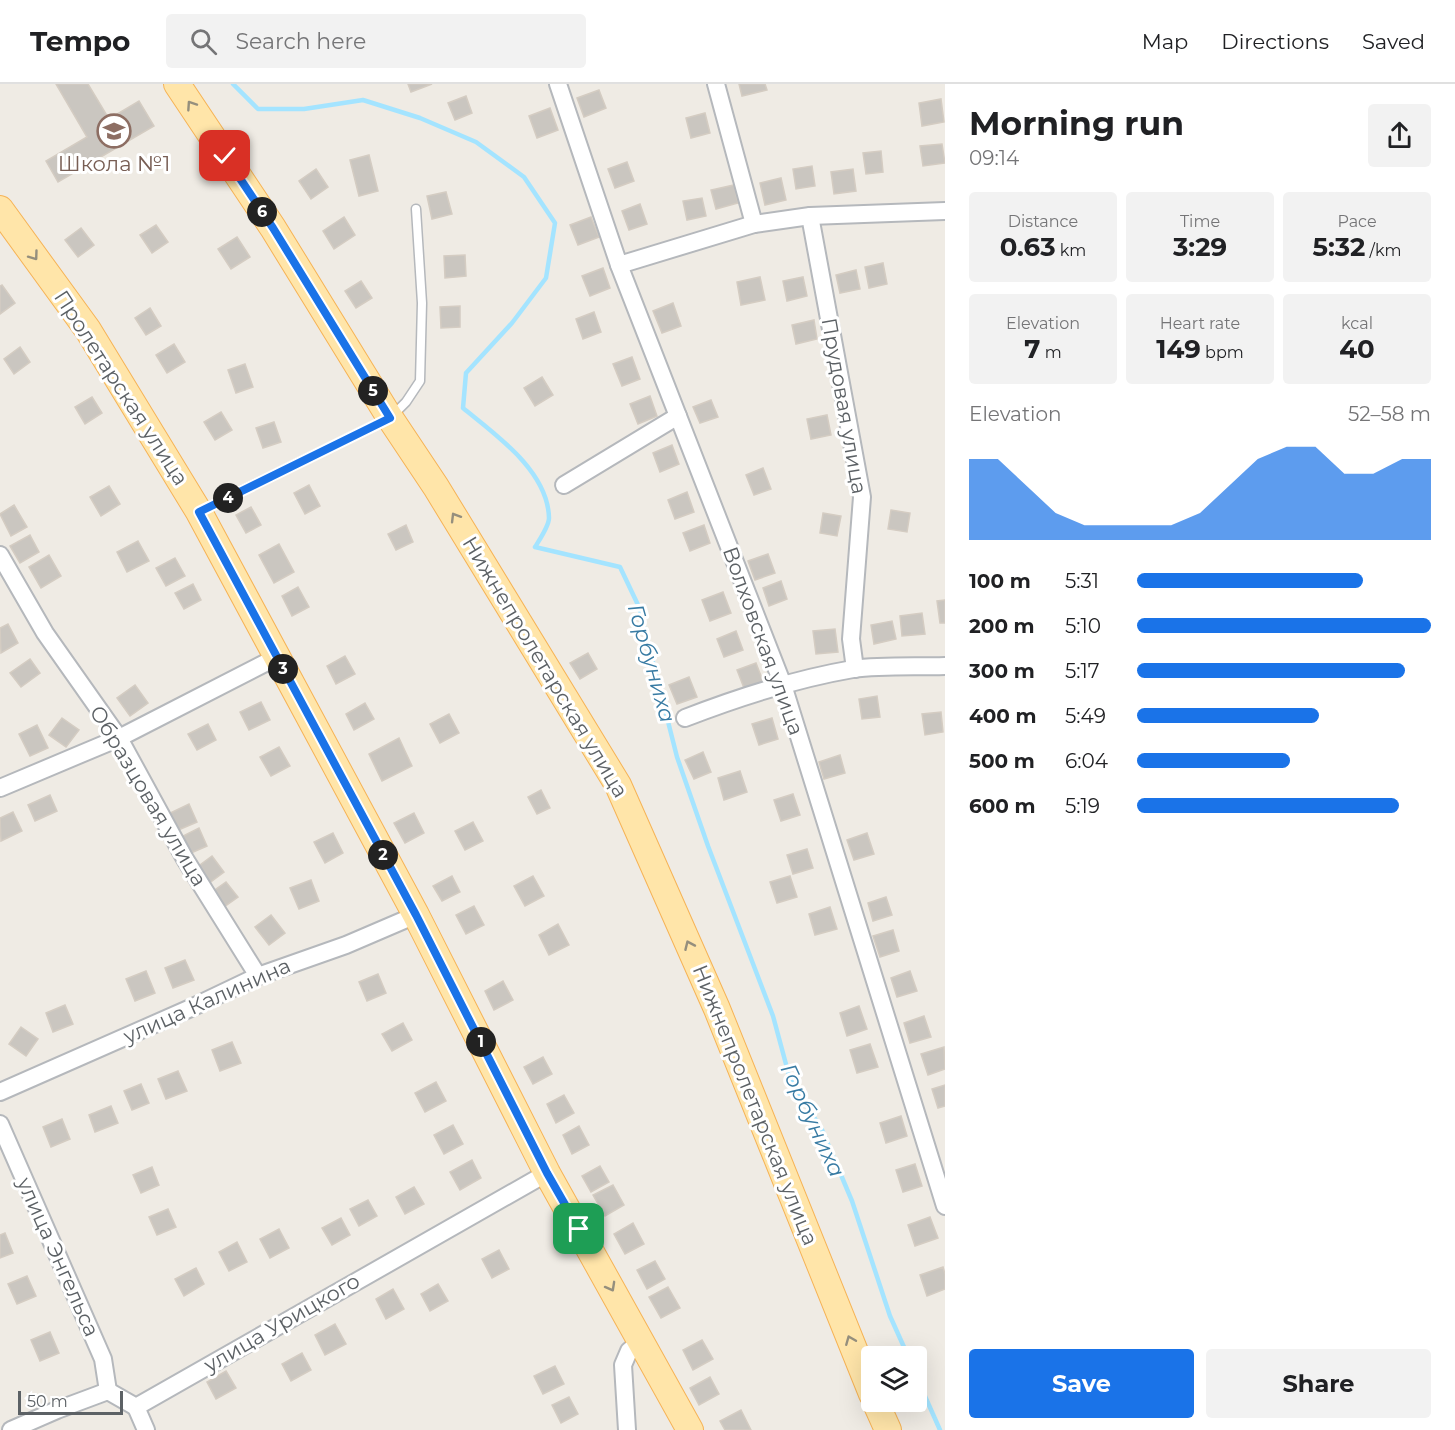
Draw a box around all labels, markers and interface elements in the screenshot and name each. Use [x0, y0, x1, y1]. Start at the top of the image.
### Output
search box [166, 14, 586, 68]
text: Tempo [30, 24, 130, 58]
icon: search [187, 25, 220, 58]
text: Search here [235, 28, 366, 55]
text: Map [1142, 29, 1188, 54]
text: Directions [1221, 29, 1329, 54]
text: Saved [1362, 29, 1425, 54]
one-way arrow [187, 101, 198, 112]
text: Morning run [969, 103, 1184, 143]
button: share [1368, 104, 1431, 167]
school or university icon: Школа №1 [96, 113, 132, 149]
pin [199, 130, 250, 181]
icon: check [208, 139, 241, 172]
text: 09:14 [969, 146, 1019, 170]
place label: Школа №1 [58, 151, 170, 176]
pin: 6 [247, 197, 277, 227]
text: 6 [257, 202, 267, 221]
text: Distance [1008, 212, 1078, 231]
text: Time [1180, 212, 1220, 231]
text: Pace [1337, 212, 1377, 231]
text: 0.63 [1000, 231, 1056, 263]
text: 3:29 [1173, 231, 1227, 263]
text: 5:32 [1313, 231, 1365, 263]
text: km [1056, 241, 1086, 260]
text: /km [1365, 241, 1401, 260]
one-way arrow [27, 250, 38, 261]
street label: Пролетарская улица [49, 286, 194, 490]
text: Elevation [1006, 314, 1080, 333]
text: Heart rate [1160, 314, 1240, 333]
text: kcal [1341, 314, 1373, 333]
street label: Прудовая улица [817, 316, 872, 496]
text: 7 [1024, 333, 1040, 365]
text: 149 [1156, 333, 1201, 365]
text: 40 [1339, 333, 1375, 365]
text: m [1040, 343, 1062, 362]
text: bpm [1201, 343, 1244, 362]
pin: 5 [358, 376, 388, 406]
text: 5 [368, 381, 378, 400]
text: Elevation [969, 402, 1061, 426]
text: 52–58 m [1348, 402, 1431, 426]
pin: 4 [213, 483, 243, 513]
text: 4 [222, 488, 234, 507]
one-way arrow [450, 513, 462, 523]
street label: Нижнепролетарская улица [457, 532, 633, 802]
street label: Волховская улица [718, 543, 809, 739]
text: 100 m [969, 569, 1031, 593]
text: 5:31 [1065, 569, 1099, 593]
water label: Горбуниха [622, 601, 681, 726]
text: 200 m [969, 614, 1035, 638]
text: 5:10 [1065, 614, 1101, 638]
pin: 3 [268, 654, 298, 684]
text: 3 [278, 659, 288, 678]
text: 300 m [969, 659, 1035, 683]
text: 5:17 [1065, 659, 1100, 683]
street label: Образцовая улица [85, 701, 212, 890]
text: 400 m [969, 704, 1037, 728]
text: 5:49 [1065, 704, 1106, 728]
text: 500 m [969, 749, 1035, 773]
text: 6:04 [1065, 749, 1108, 773]
text: 600 m [969, 794, 1036, 818]
text: 5:19 [1065, 794, 1100, 818]
pin: 2 [368, 840, 398, 870]
text: 2 [378, 845, 388, 864]
one-way arrow [684, 941, 696, 952]
street label: улица Калинина [118, 952, 294, 1049]
street label: Нижнепролетарская улица [688, 961, 823, 1249]
pin: 1 [466, 1027, 496, 1057]
text: 1 [478, 1032, 484, 1051]
water label: Горбуниха [774, 1059, 851, 1181]
street label: улица Энгельса [12, 1172, 105, 1340]
pin [553, 1203, 604, 1254]
icon: arrive [562, 1212, 595, 1245]
street label: улица Урицкого [198, 1268, 364, 1378]
one-way arrow [604, 1281, 615, 1291]
one-way arrow [845, 1335, 857, 1346]
map controls [861, 1346, 927, 1412]
button: layers [861, 1346, 927, 1412]
button: Save [969, 1349, 1194, 1418]
button: Share [1206, 1349, 1431, 1418]
scale bar [18, 1388, 123, 1416]
text: 50 m [27, 1392, 68, 1411]

